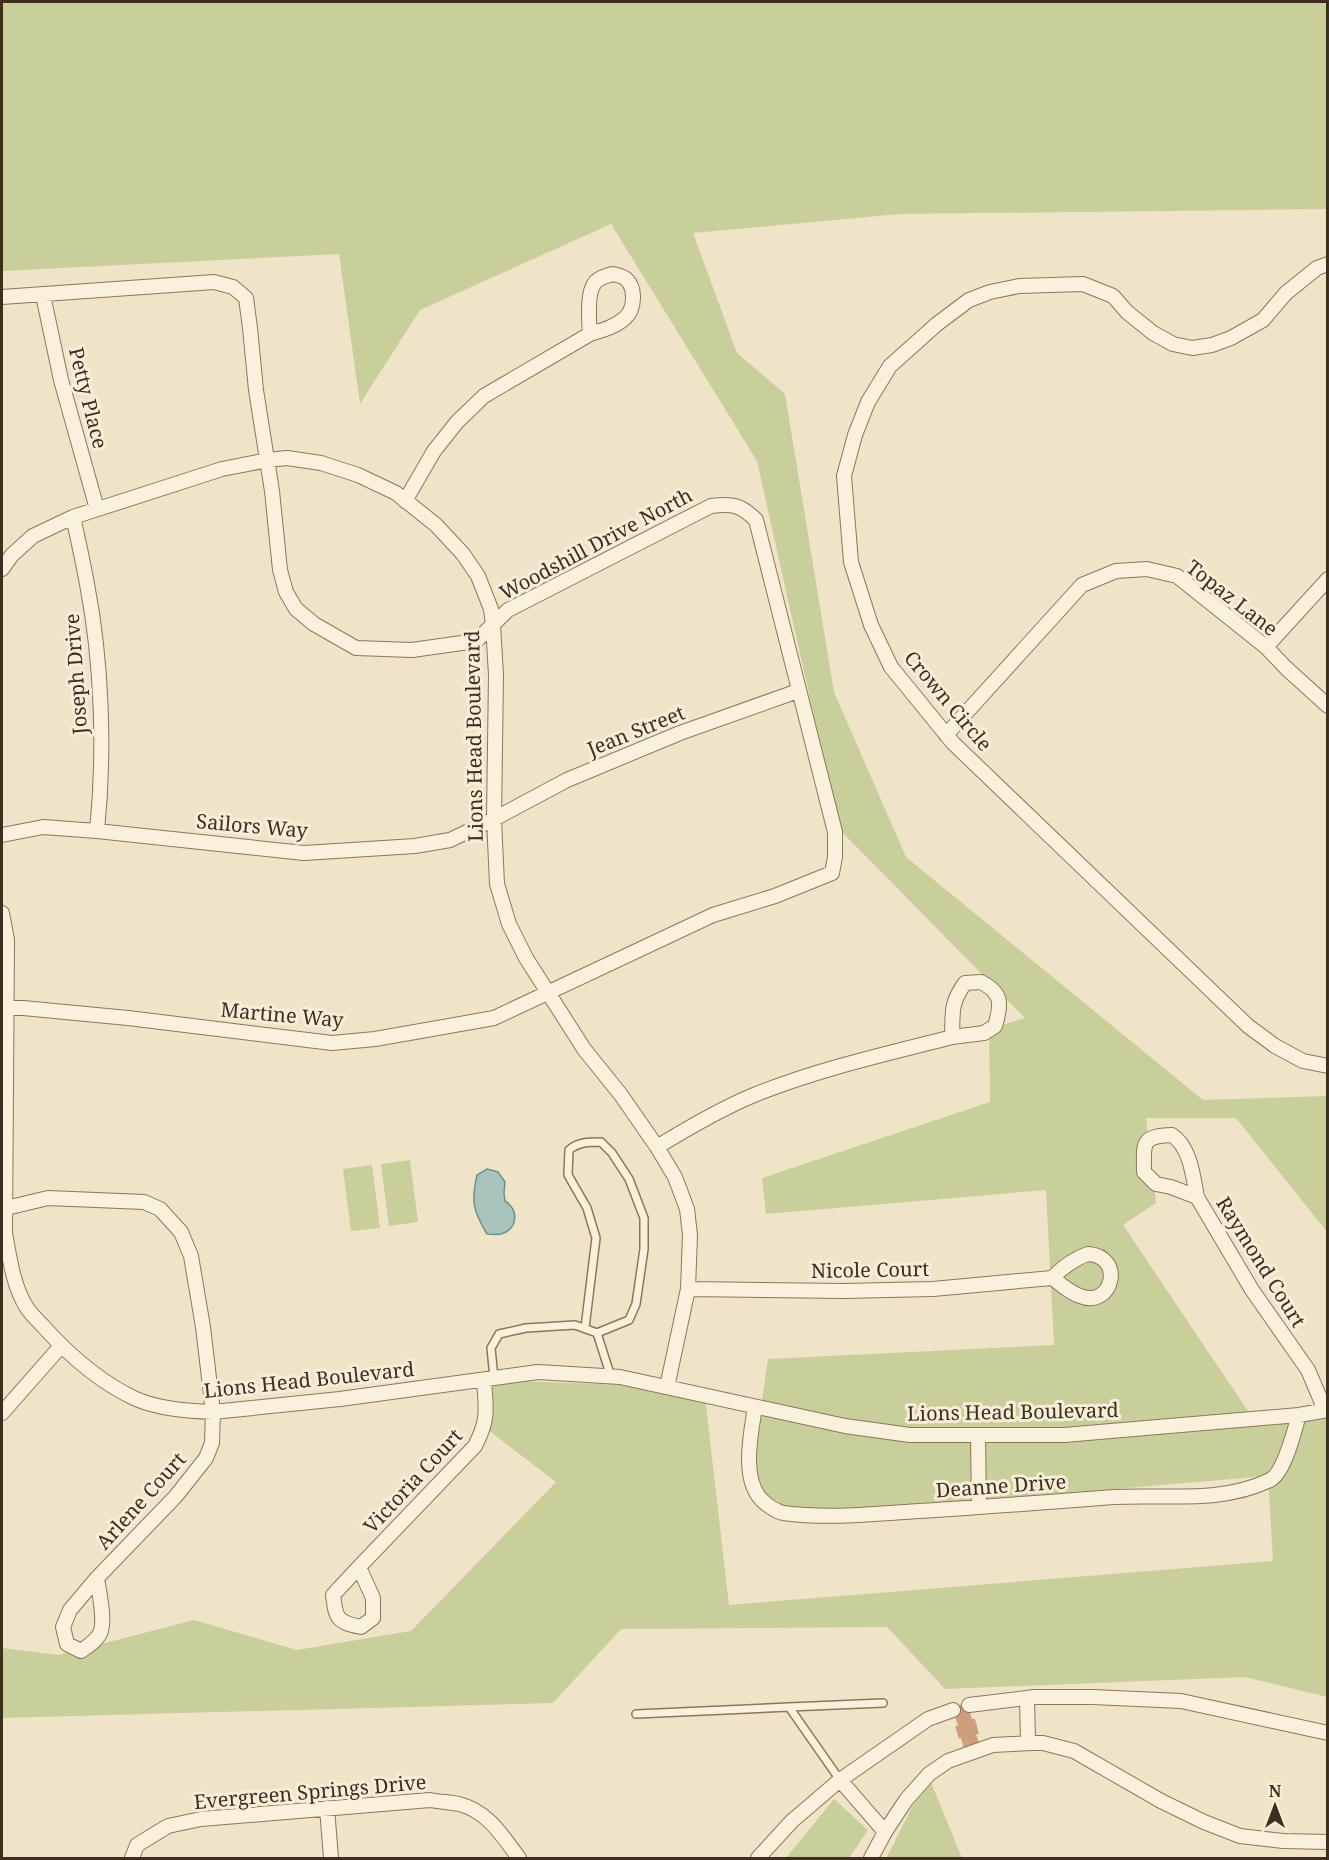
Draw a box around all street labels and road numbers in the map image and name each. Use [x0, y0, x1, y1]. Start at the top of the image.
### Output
street label: Petty Place [63, 344, 114, 451]
street label: Woodshill Drive North [495, 481, 697, 606]
street label: Topaz Lane [1181, 553, 1284, 642]
street label: Joseph Drive [58, 613, 93, 736]
street label: Lions Head Boulevard [458, 630, 489, 842]
street label: Crown Circle [898, 645, 998, 757]
street label: Jean Street [582, 699, 689, 763]
street label: Sailors Way [195, 807, 310, 844]
street label: Martine Way [219, 996, 345, 1033]
street label: Raymond Court [1210, 1191, 1312, 1332]
street label: Nicole Court [811, 1255, 929, 1284]
street label: Lions Head Boulevard [202, 1355, 416, 1404]
street label: Lions Head Boulevard [907, 1396, 1119, 1427]
street label: Victoria Court [357, 1423, 468, 1539]
street label: Arlene Court [90, 1446, 192, 1555]
street label: Deanne Drive [935, 1467, 1067, 1504]
street label: Evergreen Springs Drive [193, 1768, 427, 1815]

